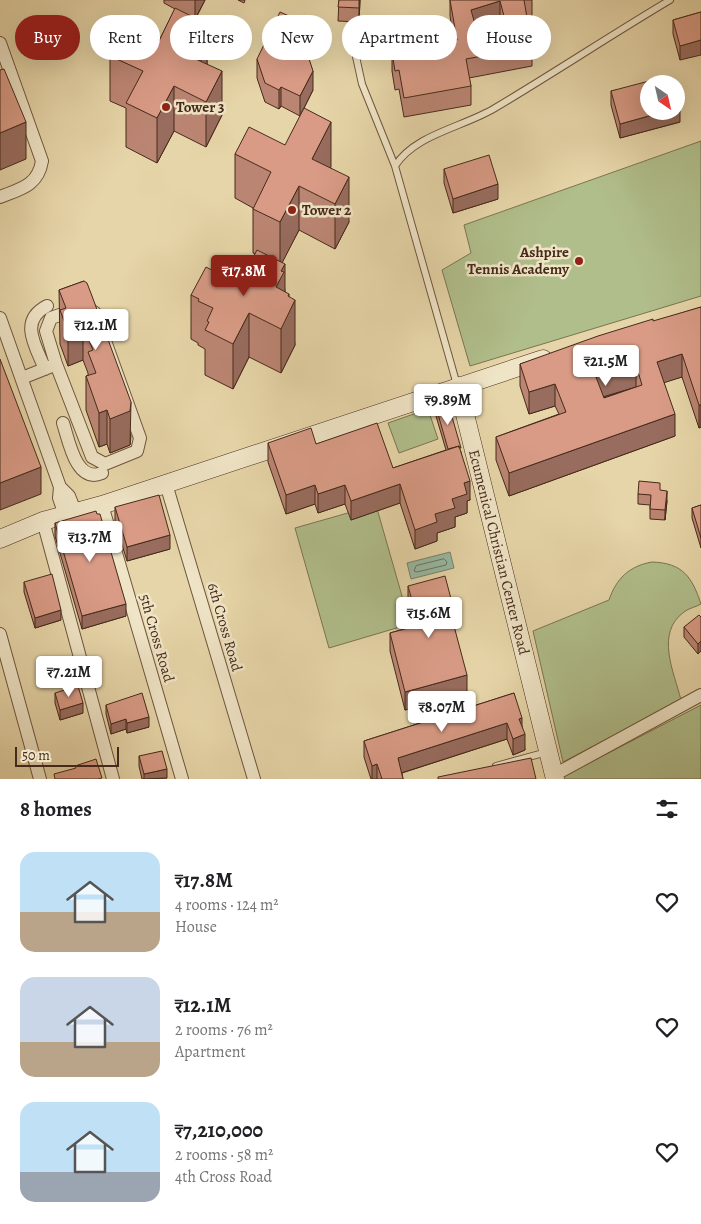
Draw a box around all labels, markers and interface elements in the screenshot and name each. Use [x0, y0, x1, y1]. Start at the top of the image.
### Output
chip: Buy [15, 15, 80, 60]
chip: Rent [90, 15, 160, 60]
chip: Filters [170, 15, 252, 60]
chip: New [262, 15, 332, 60]
chip: Apartment [342, 15, 457, 60]
chip: House [467, 15, 551, 60]
north arrow [640, 75, 685, 120]
map controls [640, 75, 685, 120]
place label: Tower 3 [176, 97, 224, 117]
marker: Tower 3 [160, 101, 172, 113]
place label: Tower 2 [302, 200, 352, 220]
marker: Tower 2 [286, 204, 298, 216]
place label: Ashpire Tennis Academy [467, 242, 570, 279]
pin: ₹17.8M [203, 254, 285, 297]
marker: Ashpire Tennis Academy [573, 255, 585, 267]
text: ₹17.8M [222, 260, 266, 282]
pin: ₹12.1M [55, 308, 137, 351]
text: ₹12.1M [74, 314, 118, 336]
pin: ₹21.5M [565, 344, 647, 387]
text: ₹21.5M [584, 350, 628, 372]
pin: ₹9.89M [407, 384, 489, 426]
text: ₹9.89M [425, 389, 471, 411]
street label: Ecumenical Christian Center Road [464, 447, 534, 658]
pin: ₹13.7M [49, 520, 131, 563]
text: ₹13.7M [68, 526, 112, 548]
street label: 6th Cross Road [203, 580, 247, 675]
street label: 5th Cross Road [135, 592, 179, 685]
pin: ₹15.6M [388, 596, 470, 639]
text: ₹15.6M [407, 602, 451, 624]
pin: ₹7.21M [28, 656, 110, 698]
text: ₹7.21M [47, 661, 91, 683]
pin: ₹8.07M [401, 690, 483, 733]
text: ₹8.07M [419, 696, 465, 718]
scale bar [15, 744, 119, 767]
text: 50 m [22, 746, 50, 765]
text: 8 homes [20, 795, 92, 823]
icon: filters [653, 795, 681, 823]
text: ₹17.8M [175, 866, 233, 894]
icon: home [60, 872, 120, 932]
icon: heart [653, 888, 681, 916]
text: 4 rooms · 124 m² [175, 894, 279, 916]
text: House [175, 916, 217, 938]
text: ₹12.1M [175, 991, 231, 1019]
icon: home [60, 997, 120, 1057]
icon: heart [653, 1013, 681, 1041]
text: 2 rooms · 76 m² [175, 1019, 273, 1041]
text: Apartment [175, 1041, 246, 1063]
text: ₹7,210,000 [175, 1116, 263, 1144]
icon: home [60, 1122, 120, 1182]
icon: heart [653, 1138, 681, 1166]
text: 2 rooms · 58 m² [175, 1144, 273, 1166]
text: 4th Cross Road [175, 1166, 272, 1188]

